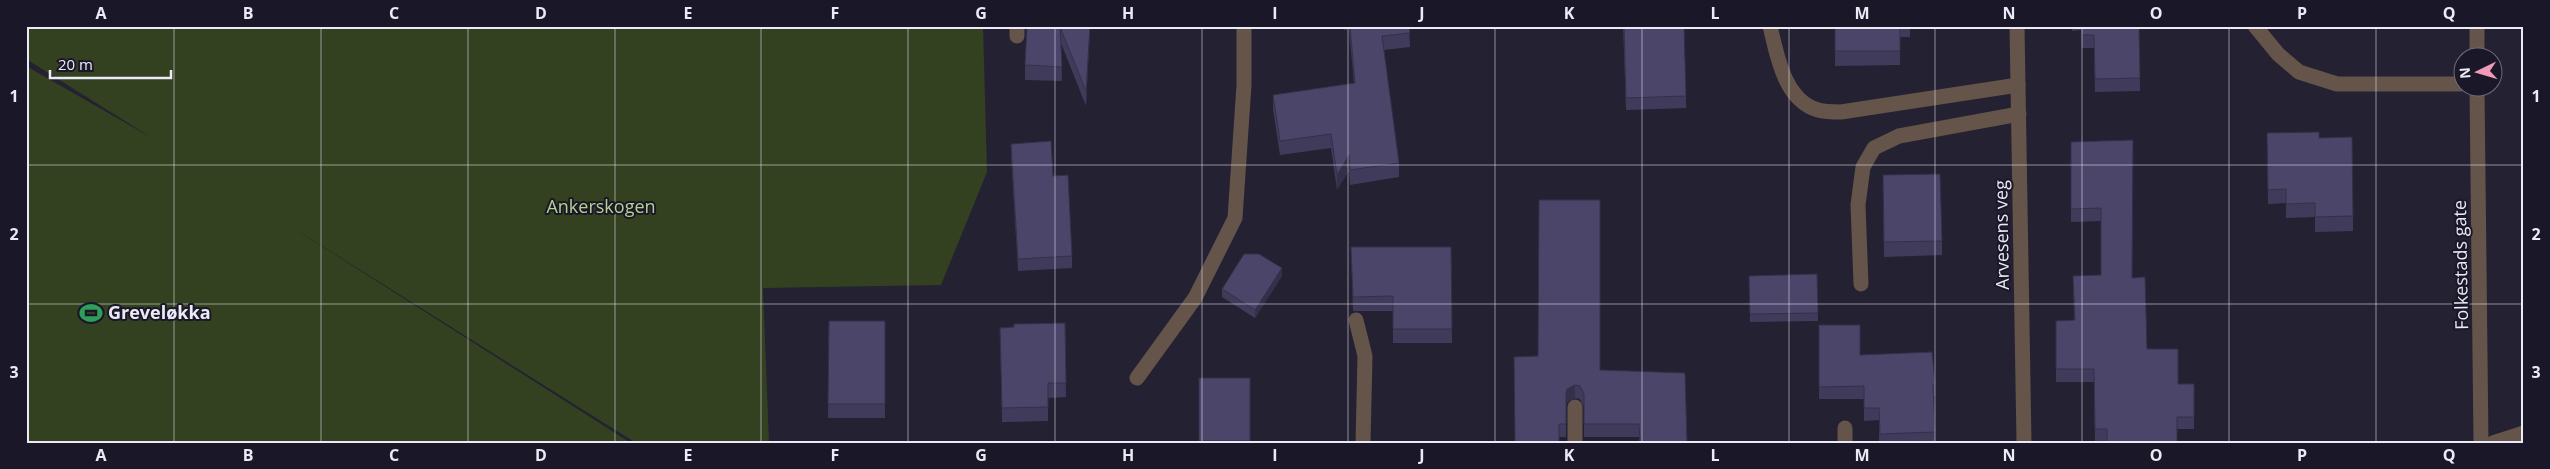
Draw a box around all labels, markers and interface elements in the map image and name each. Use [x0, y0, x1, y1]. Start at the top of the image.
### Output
text: A [95, 2, 107, 24]
text: B [243, 2, 253, 24]
text: C [389, 2, 399, 24]
text: D [535, 2, 547, 24]
text: E [684, 2, 693, 24]
text: F [831, 2, 839, 24]
text: G [975, 2, 987, 24]
text: H [1122, 2, 1134, 24]
text: I [1272, 2, 1278, 24]
text: J [1417, 2, 1425, 24]
text: K [1564, 2, 1575, 24]
text: L [1710, 2, 1720, 24]
text: M [1854, 2, 1870, 24]
text: N [2002, 2, 2016, 24]
text: O [2150, 2, 2162, 24]
text: P [2297, 2, 2307, 24]
text: Q [2443, 2, 2455, 24]
scale bar [50, 48, 171, 80]
north arrow [2452, 48, 2502, 98]
text: 20 m [58, 54, 93, 74]
text: N [2455, 67, 2475, 80]
text: 1 [9, 85, 19, 107]
text: 1 [2531, 85, 2541, 107]
street label: Arvesens veg [1988, 180, 2014, 290]
park label: Ankerskogen [546, 194, 656, 218]
street label: Folkestads gate [2447, 200, 2473, 330]
text: 2 [9, 223, 19, 245]
text: 2 [2531, 223, 2541, 245]
sports icon: Greveløkka [78, 300, 104, 326]
place label: Greveløkka [108, 300, 211, 324]
text: 3 [9, 361, 19, 383]
text: 3 [2531, 361, 2541, 383]
text: A [95, 444, 107, 466]
text: B [243, 444, 253, 466]
text: C [389, 444, 399, 466]
text: D [535, 444, 547, 466]
text: E [684, 444, 693, 466]
text: F [831, 444, 839, 466]
text: G [975, 444, 987, 466]
text: H [1122, 444, 1134, 466]
text: I [1272, 444, 1278, 466]
text: J [1417, 444, 1425, 466]
text: K [1564, 444, 1575, 466]
text: L [1710, 444, 1720, 466]
text: M [1854, 444, 1870, 466]
text: N [2002, 444, 2016, 466]
text: O [2150, 444, 2162, 466]
text: P [2297, 444, 2307, 466]
text: Q [2443, 444, 2455, 466]

